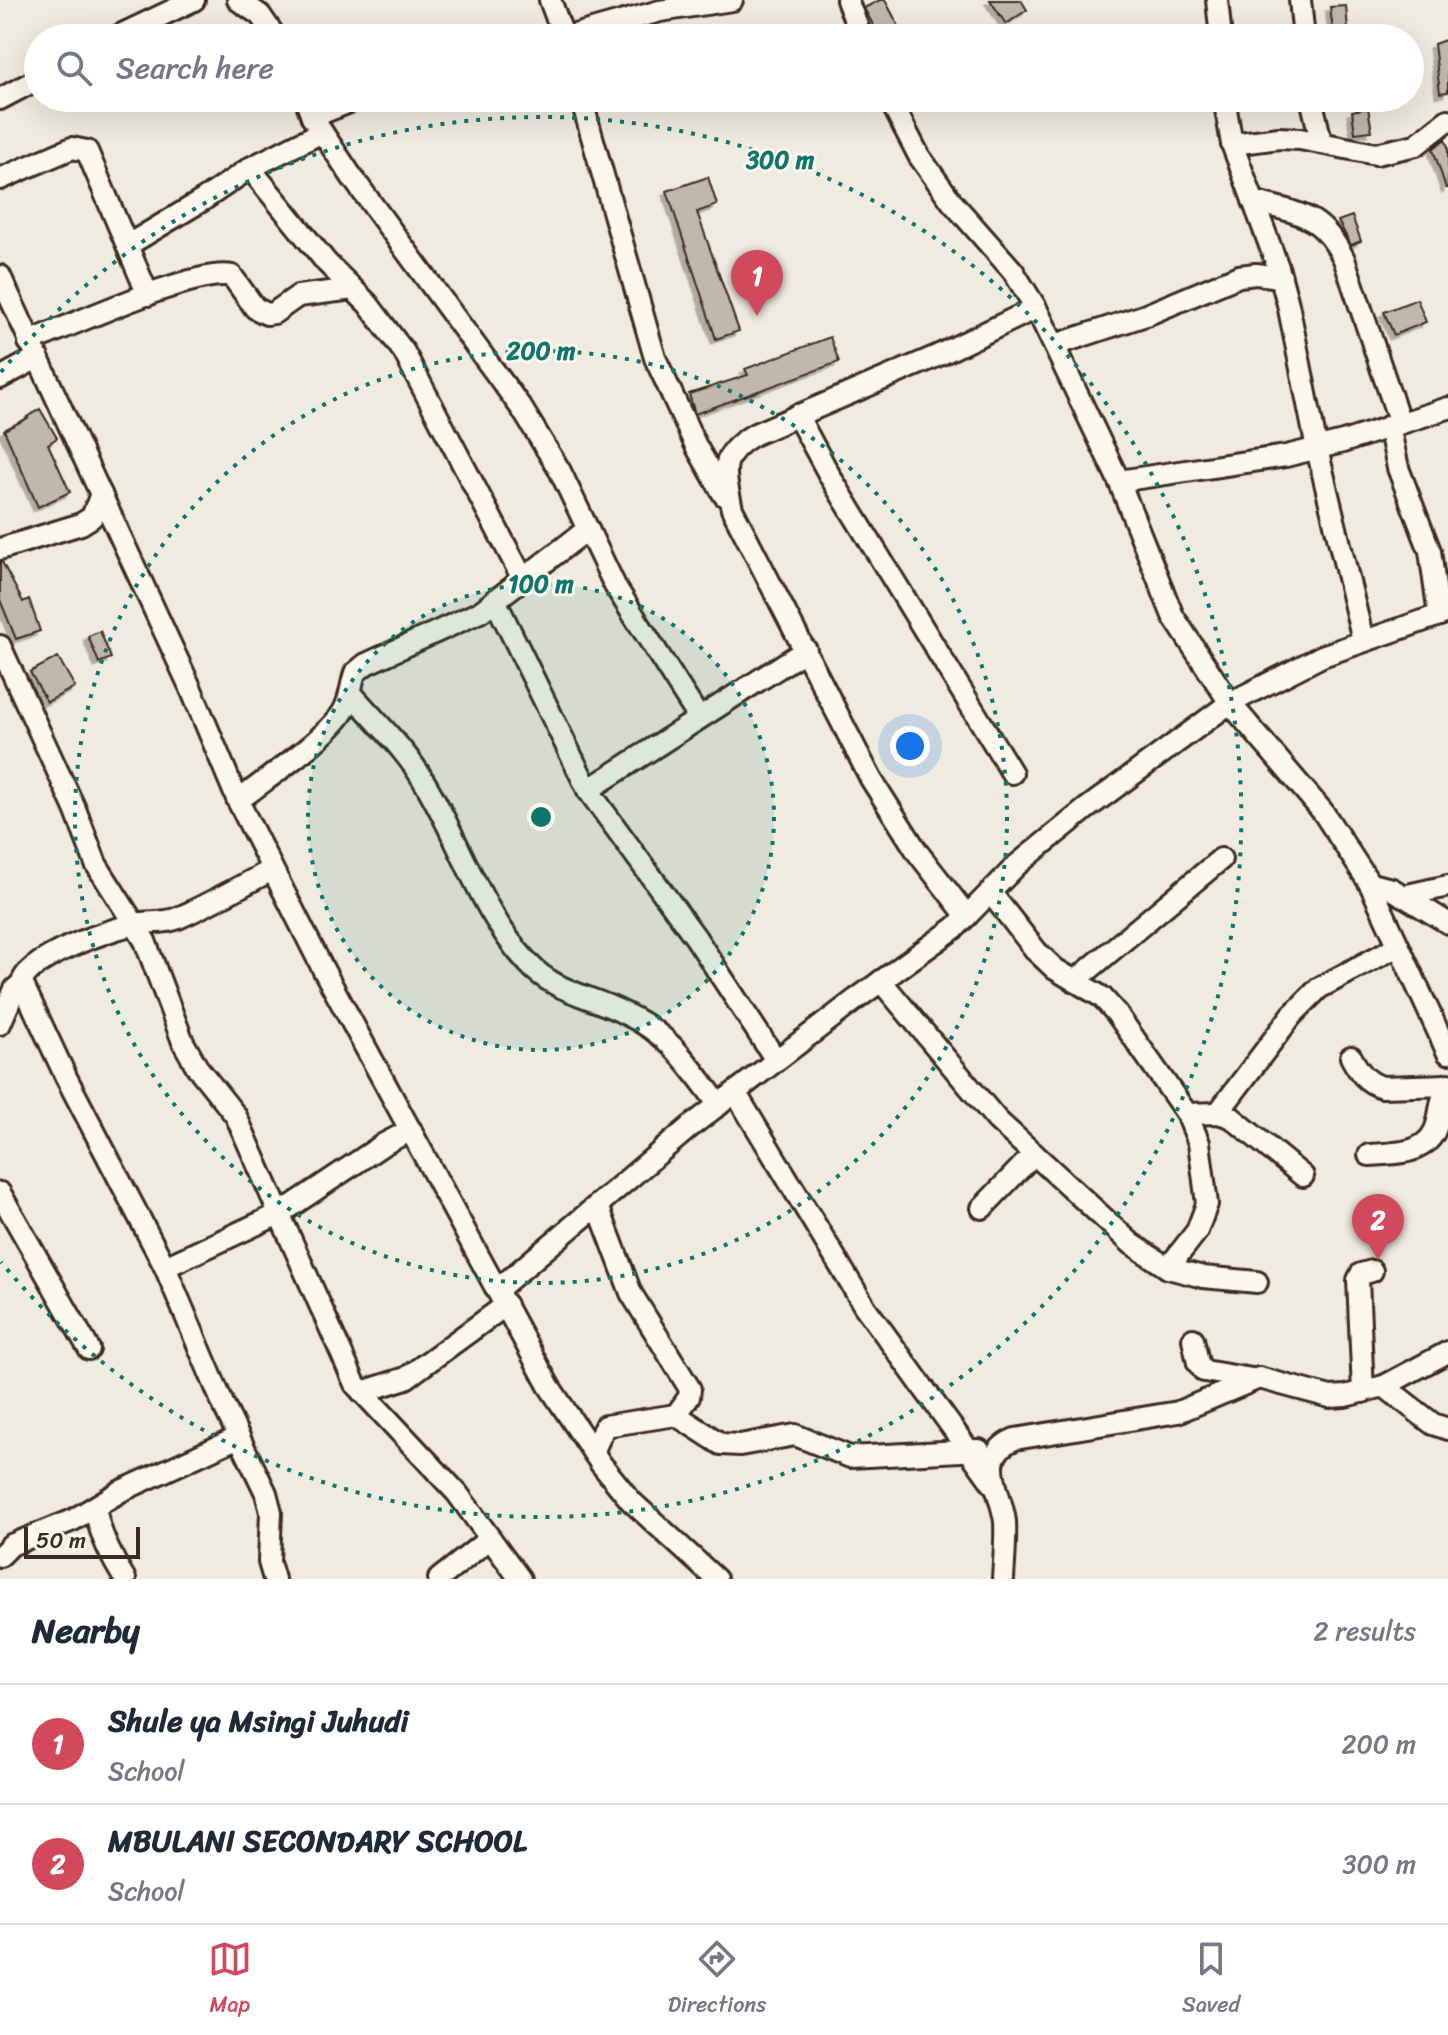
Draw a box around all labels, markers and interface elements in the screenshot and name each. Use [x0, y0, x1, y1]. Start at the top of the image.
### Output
search box [24, 24, 1424, 112]
text: Search here [116, 41, 274, 95]
icon: search [52, 46, 96, 90]
text: 300 m [745, 139, 815, 181]
pin: 1 [731, 250, 783, 316]
text: 200 m [506, 330, 576, 372]
text: 100 m [508, 563, 574, 605]
your location [890, 726, 930, 766]
centre of rings [527, 803, 555, 831]
pin: 2 [1352, 1194, 1404, 1260]
text: 50 m [36, 1521, 86, 1560]
scale bar [24, 1523, 140, 1559]
text: Nearby [32, 1601, 140, 1661]
text: 2 results [1314, 1608, 1416, 1654]
text: Shule ya Msingi Juhudi [108, 1694, 409, 1748]
text: 1 [52, 1721, 64, 1767]
text: 200 m [1341, 1721, 1416, 1767]
text: School [108, 1748, 185, 1794]
text: MBULANI SECONDARY SCHOOL [108, 1814, 527, 1868]
text: 2 [50, 1841, 66, 1887]
text: 300 m [1342, 1841, 1416, 1887]
text: School [108, 1868, 185, 1914]
tab: Map [208, 1937, 252, 2024]
tab: Directions [668, 1937, 766, 2024]
tab: Saved [1182, 1937, 1240, 2024]

